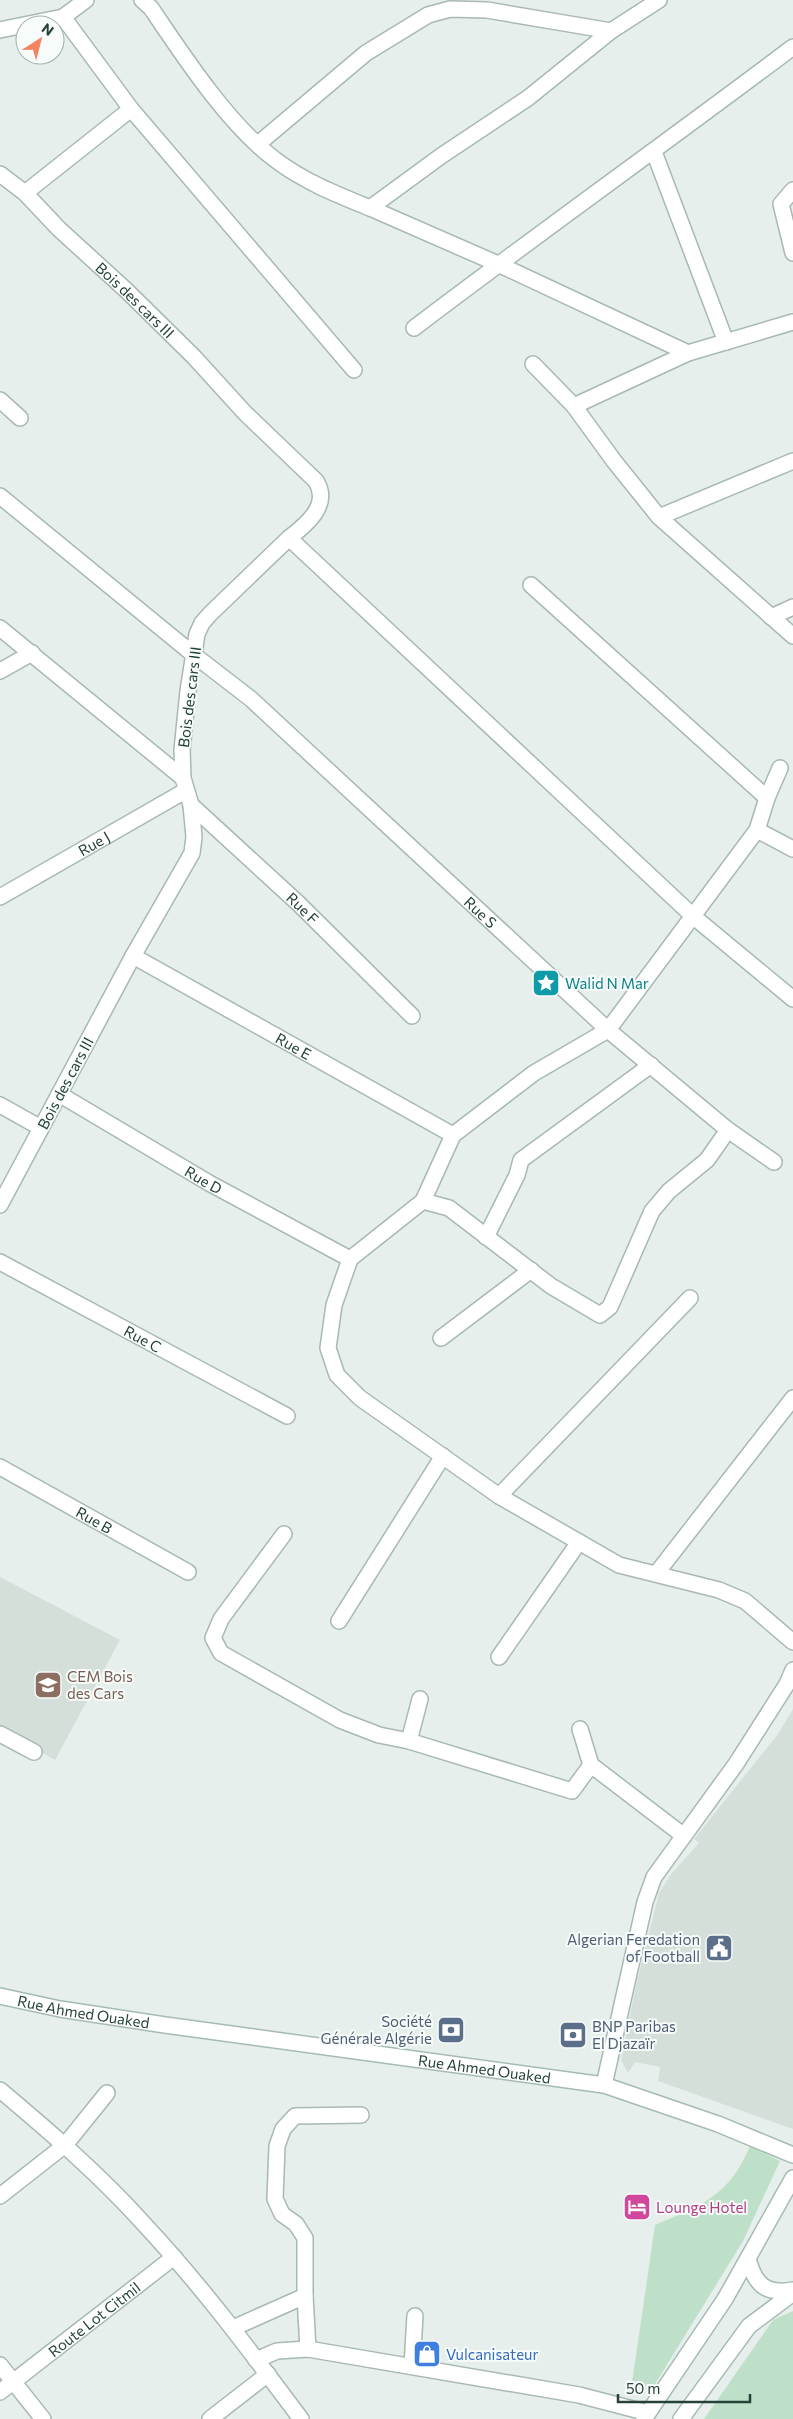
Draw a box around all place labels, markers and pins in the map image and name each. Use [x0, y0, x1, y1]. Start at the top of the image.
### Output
place icon: Walid N Mar [531, 968, 561, 998]
place label: Walid N Mar [565, 974, 649, 992]
place label: CEM Bois des Cars [67, 1667, 133, 1702]
school or university icon: CEM Bois des Cars [33, 1670, 63, 1700]
place label: Algerian Feredation of Football [567, 1930, 700, 1965]
public building icon: Algerian Feredation of Football [704, 1933, 734, 1963]
place label: Société Générale Algérie [320, 2012, 432, 2047]
bank icon: Société Générale Algérie [436, 2015, 466, 2045]
place label: BNP Paribas El Djazaïr [592, 2017, 676, 2052]
bank icon: BNP Paribas El Djazaïr [558, 2020, 588, 2050]
hotel icon: Lounge Hotel [622, 2192, 652, 2222]
place label: Lounge Hotel [656, 2198, 747, 2216]
shop icon: Vulcanisateur [412, 2339, 442, 2369]
place label: Vulcanisateur [446, 2345, 538, 2363]

